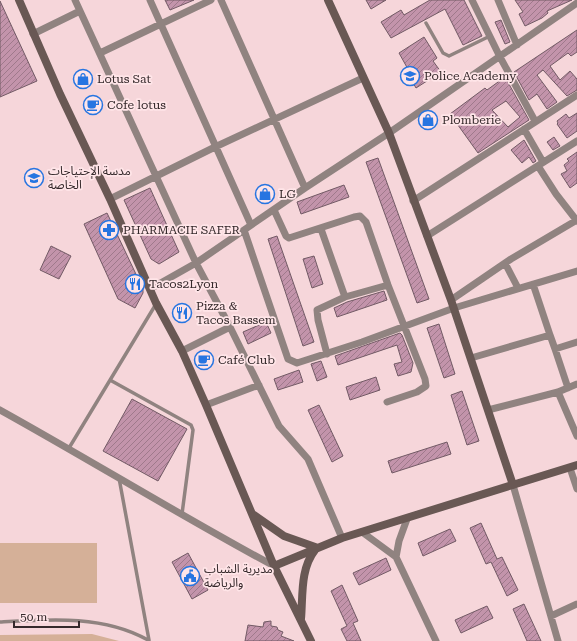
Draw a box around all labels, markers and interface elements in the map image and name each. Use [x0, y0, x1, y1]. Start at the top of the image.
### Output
school or university icon: Police Academy [399, 65, 421, 87]
shop icon: Lotus Sat [72, 68, 94, 90]
place label: Police Academy [424, 69, 517, 83]
place label: Lotus Sat [97, 72, 151, 86]
cafe icon: Cofe lotus [82, 94, 104, 116]
place label: Cofe lotus [107, 98, 166, 112]
shop icon: Plomberie [417, 109, 439, 131]
place label: Plomberie [442, 113, 502, 127]
place label: مدسة الإحتياجات الخاصة [48, 164, 131, 192]
school or university icon: مدسة الإحتياجات الخاصة [23, 167, 45, 189]
shop icon: LG [254, 183, 276, 205]
place label: LG [279, 187, 296, 201]
pharmacy icon: PHARMACIE SAFER [98, 219, 120, 241]
place label: PHARMACIE SAFER [123, 223, 240, 237]
restaurant icon: Tacos2Lyon [124, 273, 146, 295]
place label: Tacos2Lyon [149, 277, 219, 291]
place label: Pizza & Tacos Bassem [196, 299, 276, 327]
restaurant icon: Pizza & Tacos Bassem [171, 302, 193, 324]
cafe icon: Café Club [193, 349, 215, 371]
place label: Café Club [218, 353, 275, 367]
place label: مديرية الشباب والرياضة [204, 562, 273, 590]
public building icon: مديرية الشباب والرياضة [179, 565, 201, 587]
scale bar [14, 603, 79, 629]
text: 50 m [20, 610, 47, 624]

